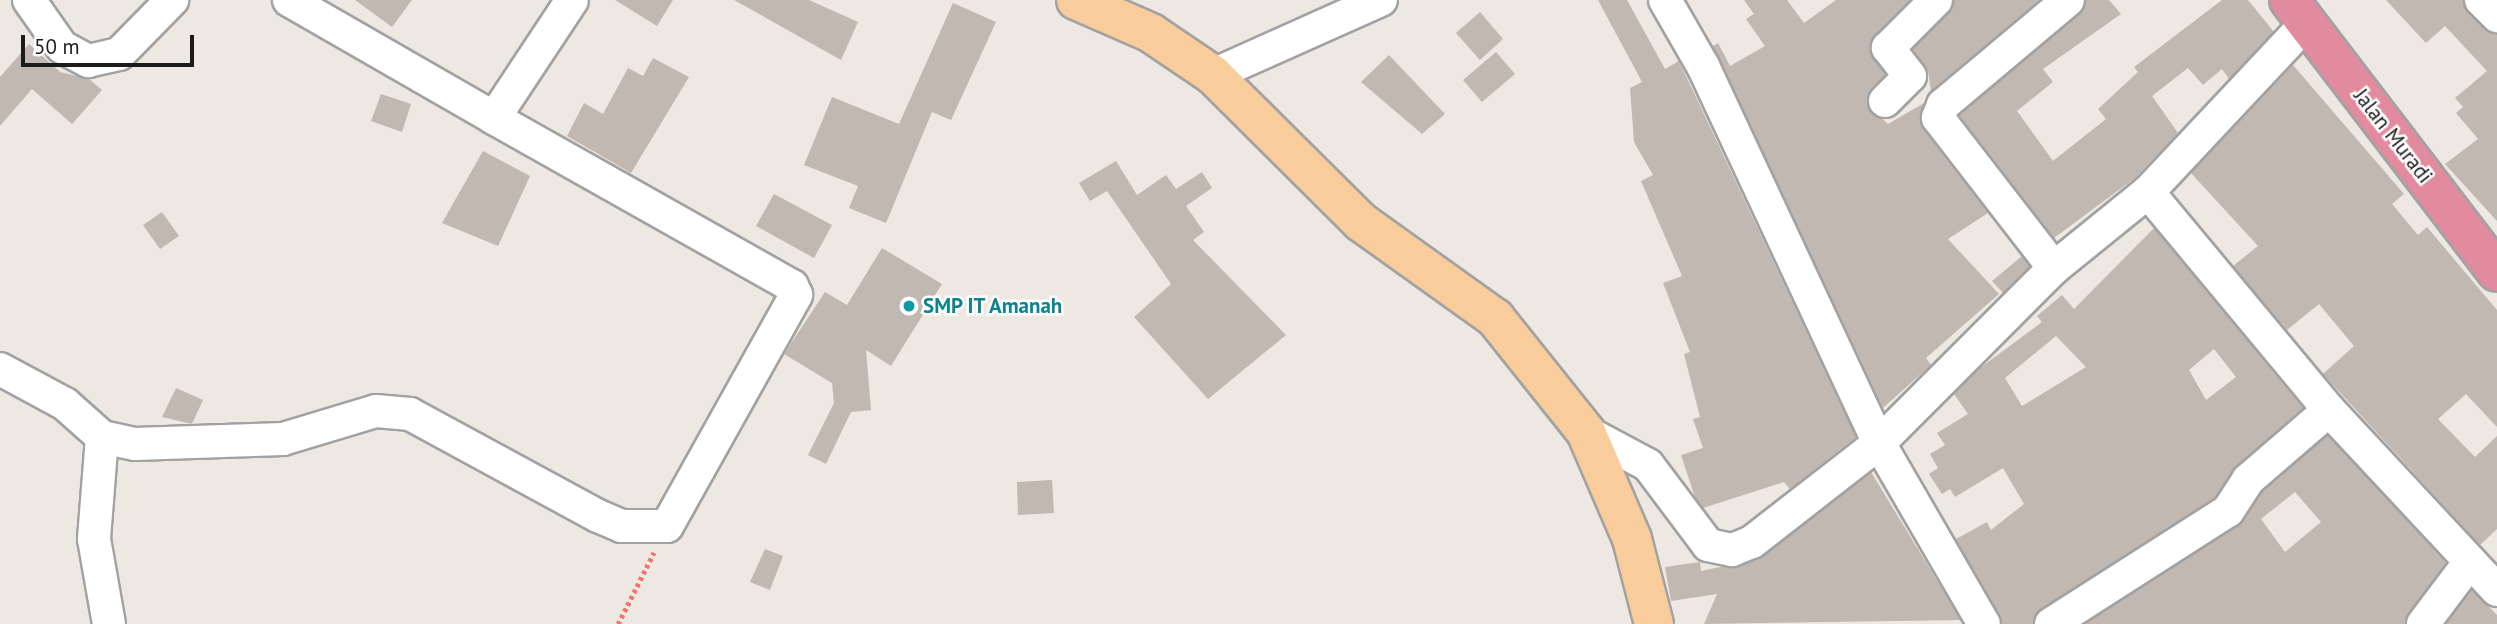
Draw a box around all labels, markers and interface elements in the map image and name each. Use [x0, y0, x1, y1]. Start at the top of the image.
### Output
scale bar [24, 21, 198, 65]
text: 50 m [34, 33, 80, 60]
street label: Jalan Muradi [2348, 84, 2438, 188]
place label: SMP IT Amanah [923, 293, 1065, 319]
marker: SMP IT Amanah [901, 298, 917, 314]

